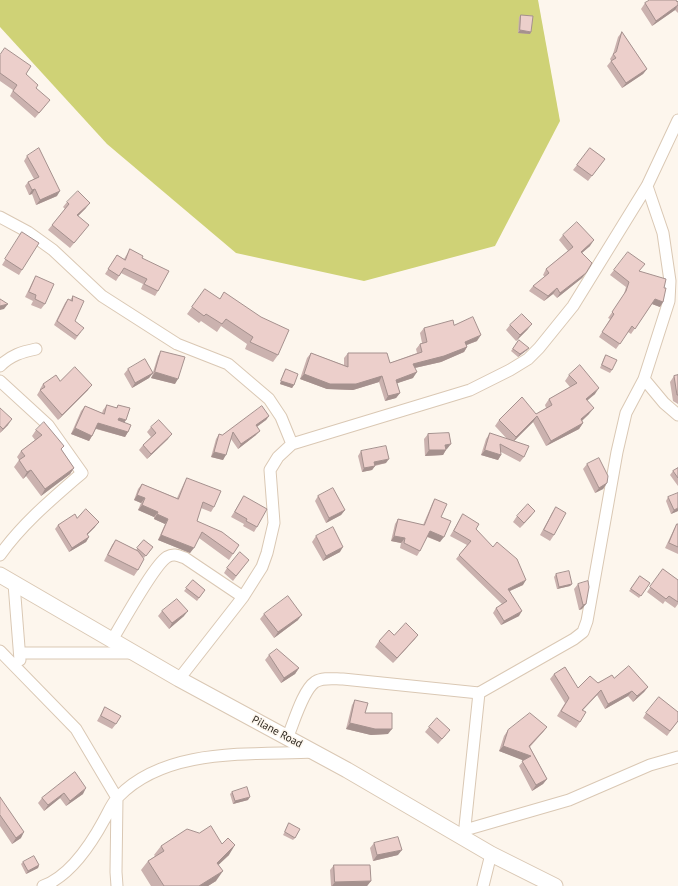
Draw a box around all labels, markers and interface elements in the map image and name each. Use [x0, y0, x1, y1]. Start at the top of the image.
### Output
street label: Pilane Road [249, 713, 305, 751]

